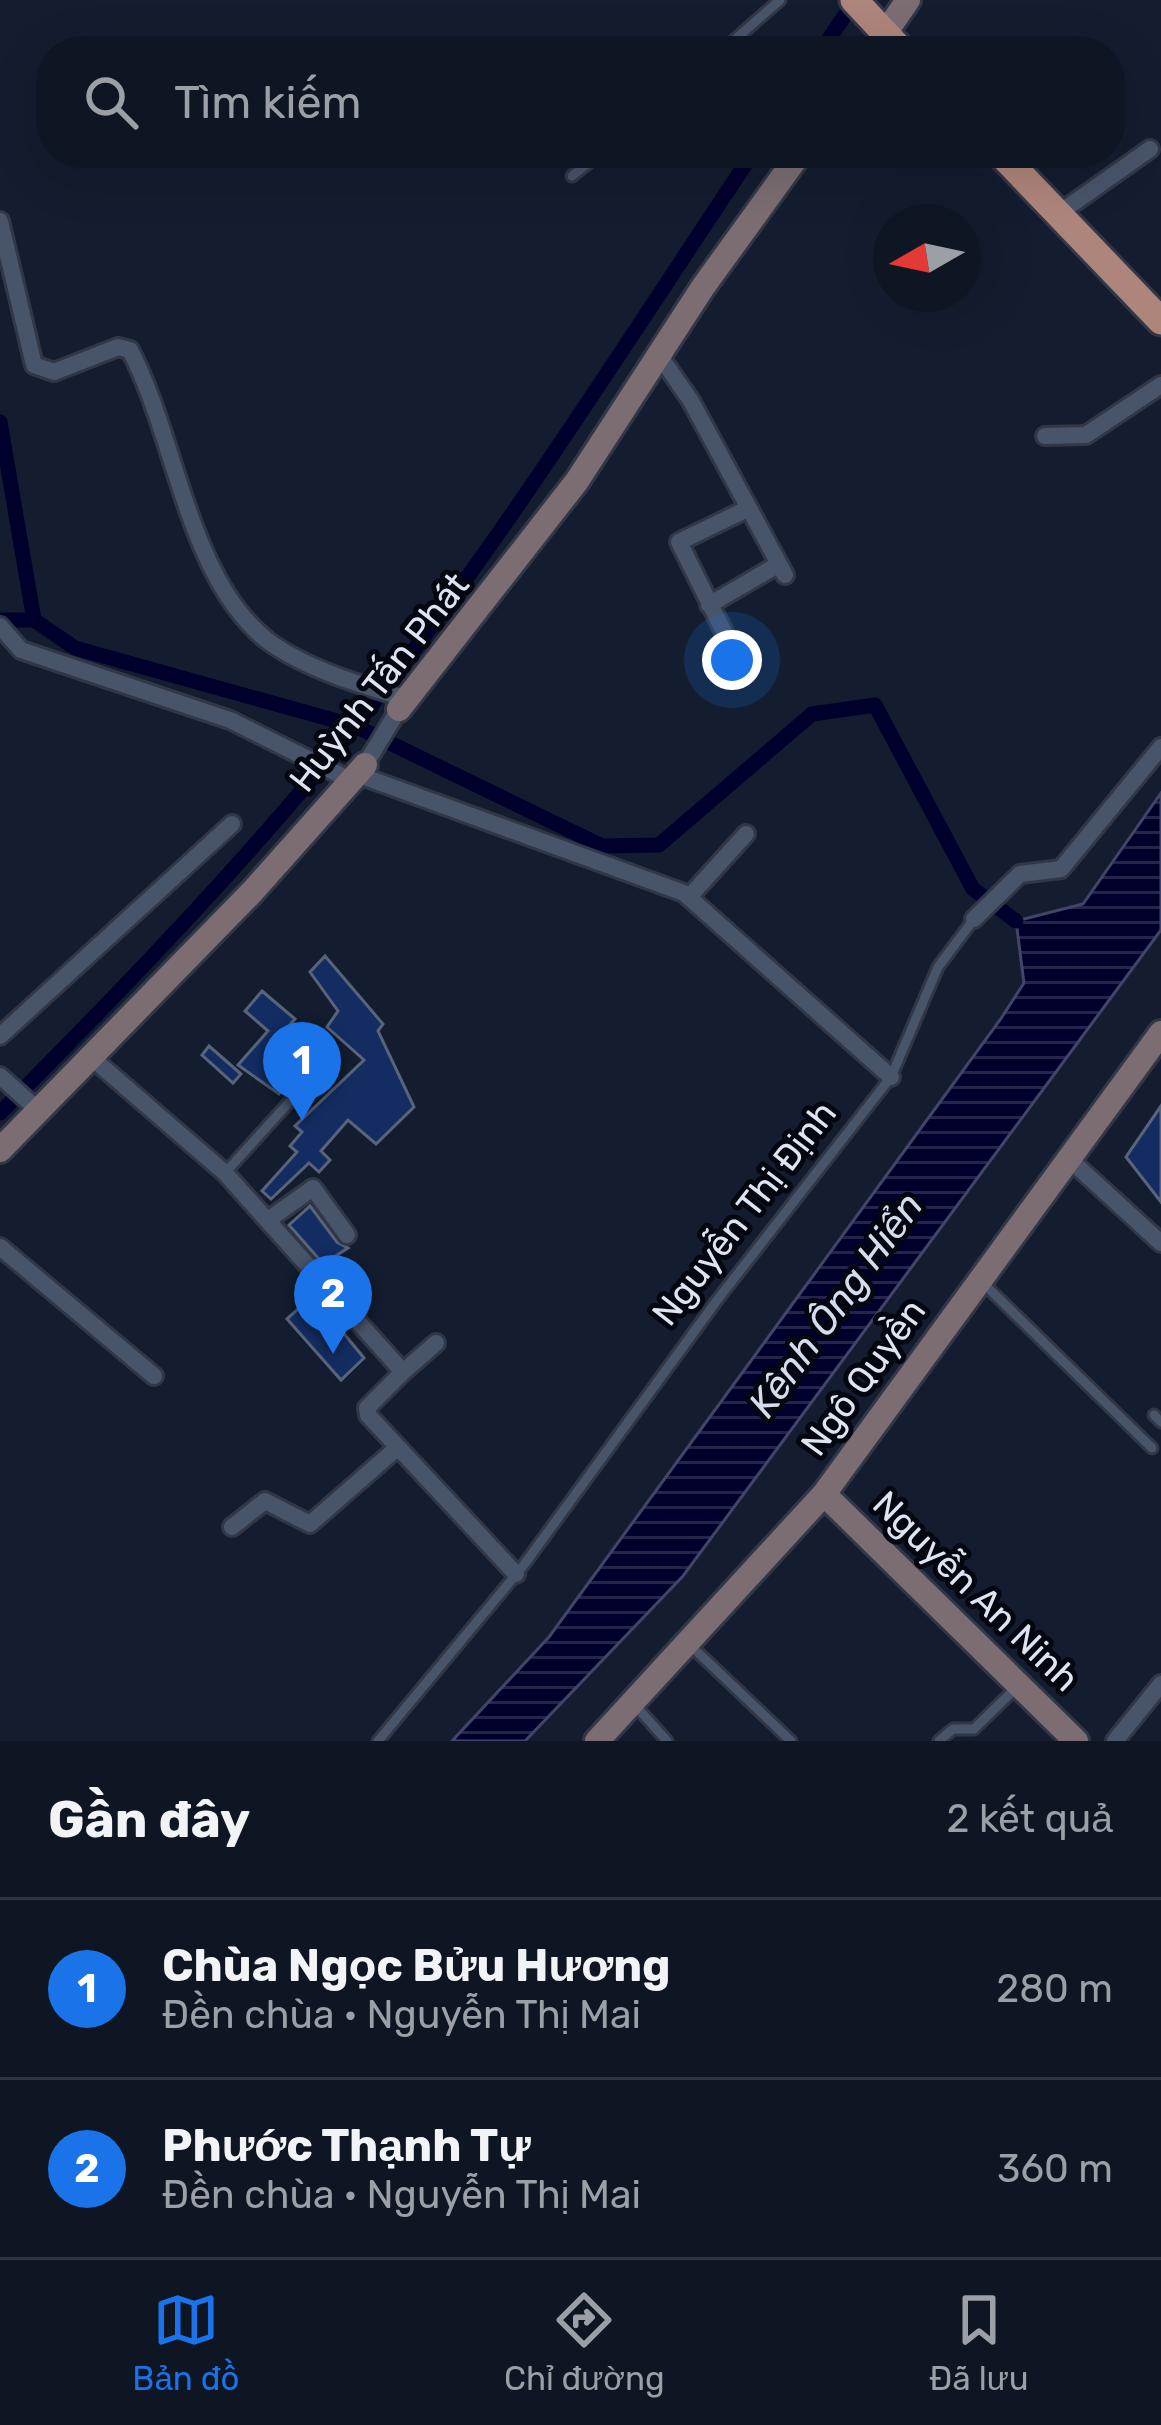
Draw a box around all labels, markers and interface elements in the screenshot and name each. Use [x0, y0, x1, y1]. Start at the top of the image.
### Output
search box [36, 36, 1125, 168]
icon: search [78, 69, 144, 135]
text: Tìm kiếm [174, 76, 362, 129]
north arrow [873, 204, 981, 312]
street label: Huỳnh Tấn Phát [280, 564, 478, 800]
your location [702, 630, 762, 690]
pin: 1 [263, 1022, 341, 1121]
street label: Nguyễn Thị Định [643, 1092, 845, 1334]
water label: Kênh Ông Hiển [739, 1184, 933, 1426]
pin: 2 [294, 1255, 372, 1354]
street label: Ngô Quyền [792, 1290, 934, 1464]
street label: Nguyễn An Ninh [864, 1482, 1088, 1700]
text: Gần đây [48, 1789, 250, 1850]
text: 2 kết quả [946, 1796, 1113, 1842]
text: Chùa Ngọc Bửu Hương [162, 1939, 671, 1992]
text: 1 [77, 1966, 97, 2012]
text: 280 m [996, 1966, 1113, 2012]
text: Đền chùa · Nguyễn Thị Mai [162, 1992, 641, 2038]
text: Phước Thạnh Tự [162, 2119, 531, 2172]
text: 2 [74, 2146, 100, 2192]
text: 360 m [997, 2146, 1113, 2192]
text: Đền chùa · Nguyễn Thị Mai [162, 2172, 641, 2218]
tab: Bản đồ [132, 2287, 239, 2398]
tab: Chỉ đường [504, 2287, 665, 2398]
tab: Đã lưu [929, 2287, 1029, 2398]

